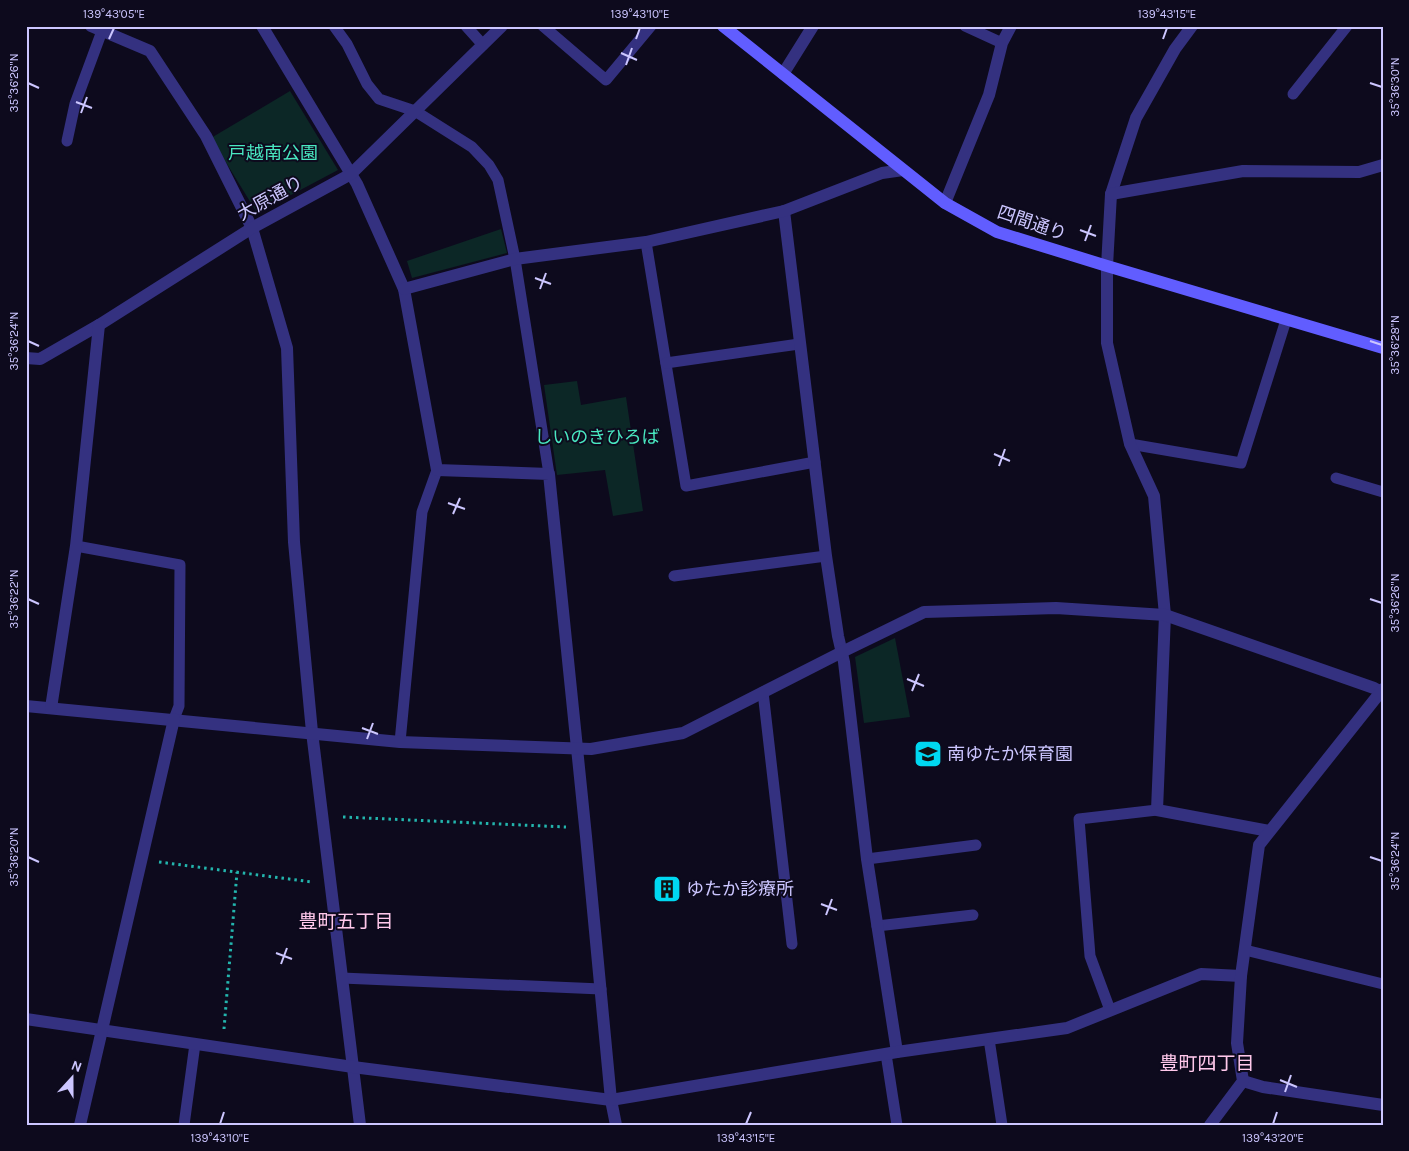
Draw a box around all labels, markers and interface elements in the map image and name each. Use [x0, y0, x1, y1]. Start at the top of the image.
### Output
text: 139°43'05"E [83, 7, 145, 21]
text: 139°43'10"E [611, 7, 670, 21]
text: 139°43'15"E [1138, 7, 1196, 21]
text: 35°36'26"N [7, 53, 21, 113]
text: 35°36'30"N [1388, 57, 1402, 117]
park label: 戸越南公園 [228, 142, 318, 164]
street label: 大原通り [233, 171, 307, 225]
street label: 四間通り [994, 201, 1070, 245]
text: 35°36'24"N [7, 311, 21, 371]
text: 35°36'28"N [1388, 315, 1402, 375]
park label: しいのきひろば [534, 426, 660, 448]
text: 35°36'22"N [7, 569, 21, 629]
text: 35°36'26"N [1388, 573, 1402, 633]
school or university icon: 南ゆたか保育園 [913, 739, 943, 769]
place label: 南ゆたか保育園 [947, 743, 1073, 765]
text: 35°36'20"N [7, 827, 21, 887]
text: 35°36'24"N [1388, 831, 1402, 891]
building icon: ゆたか診療所 [652, 874, 682, 904]
place label: ゆたか診療所 [686, 878, 794, 900]
district label: 豊町五丁目 [298, 911, 394, 933]
district label: 豊町四丁目 [1159, 1053, 1255, 1075]
north arrow [48, 1054, 98, 1104]
text: N [69, 1057, 84, 1076]
text: 139°43'10"E [191, 1131, 250, 1145]
text: 139°43'15"E [717, 1131, 775, 1145]
text: 139°43'20"E [1242, 1131, 1304, 1145]

